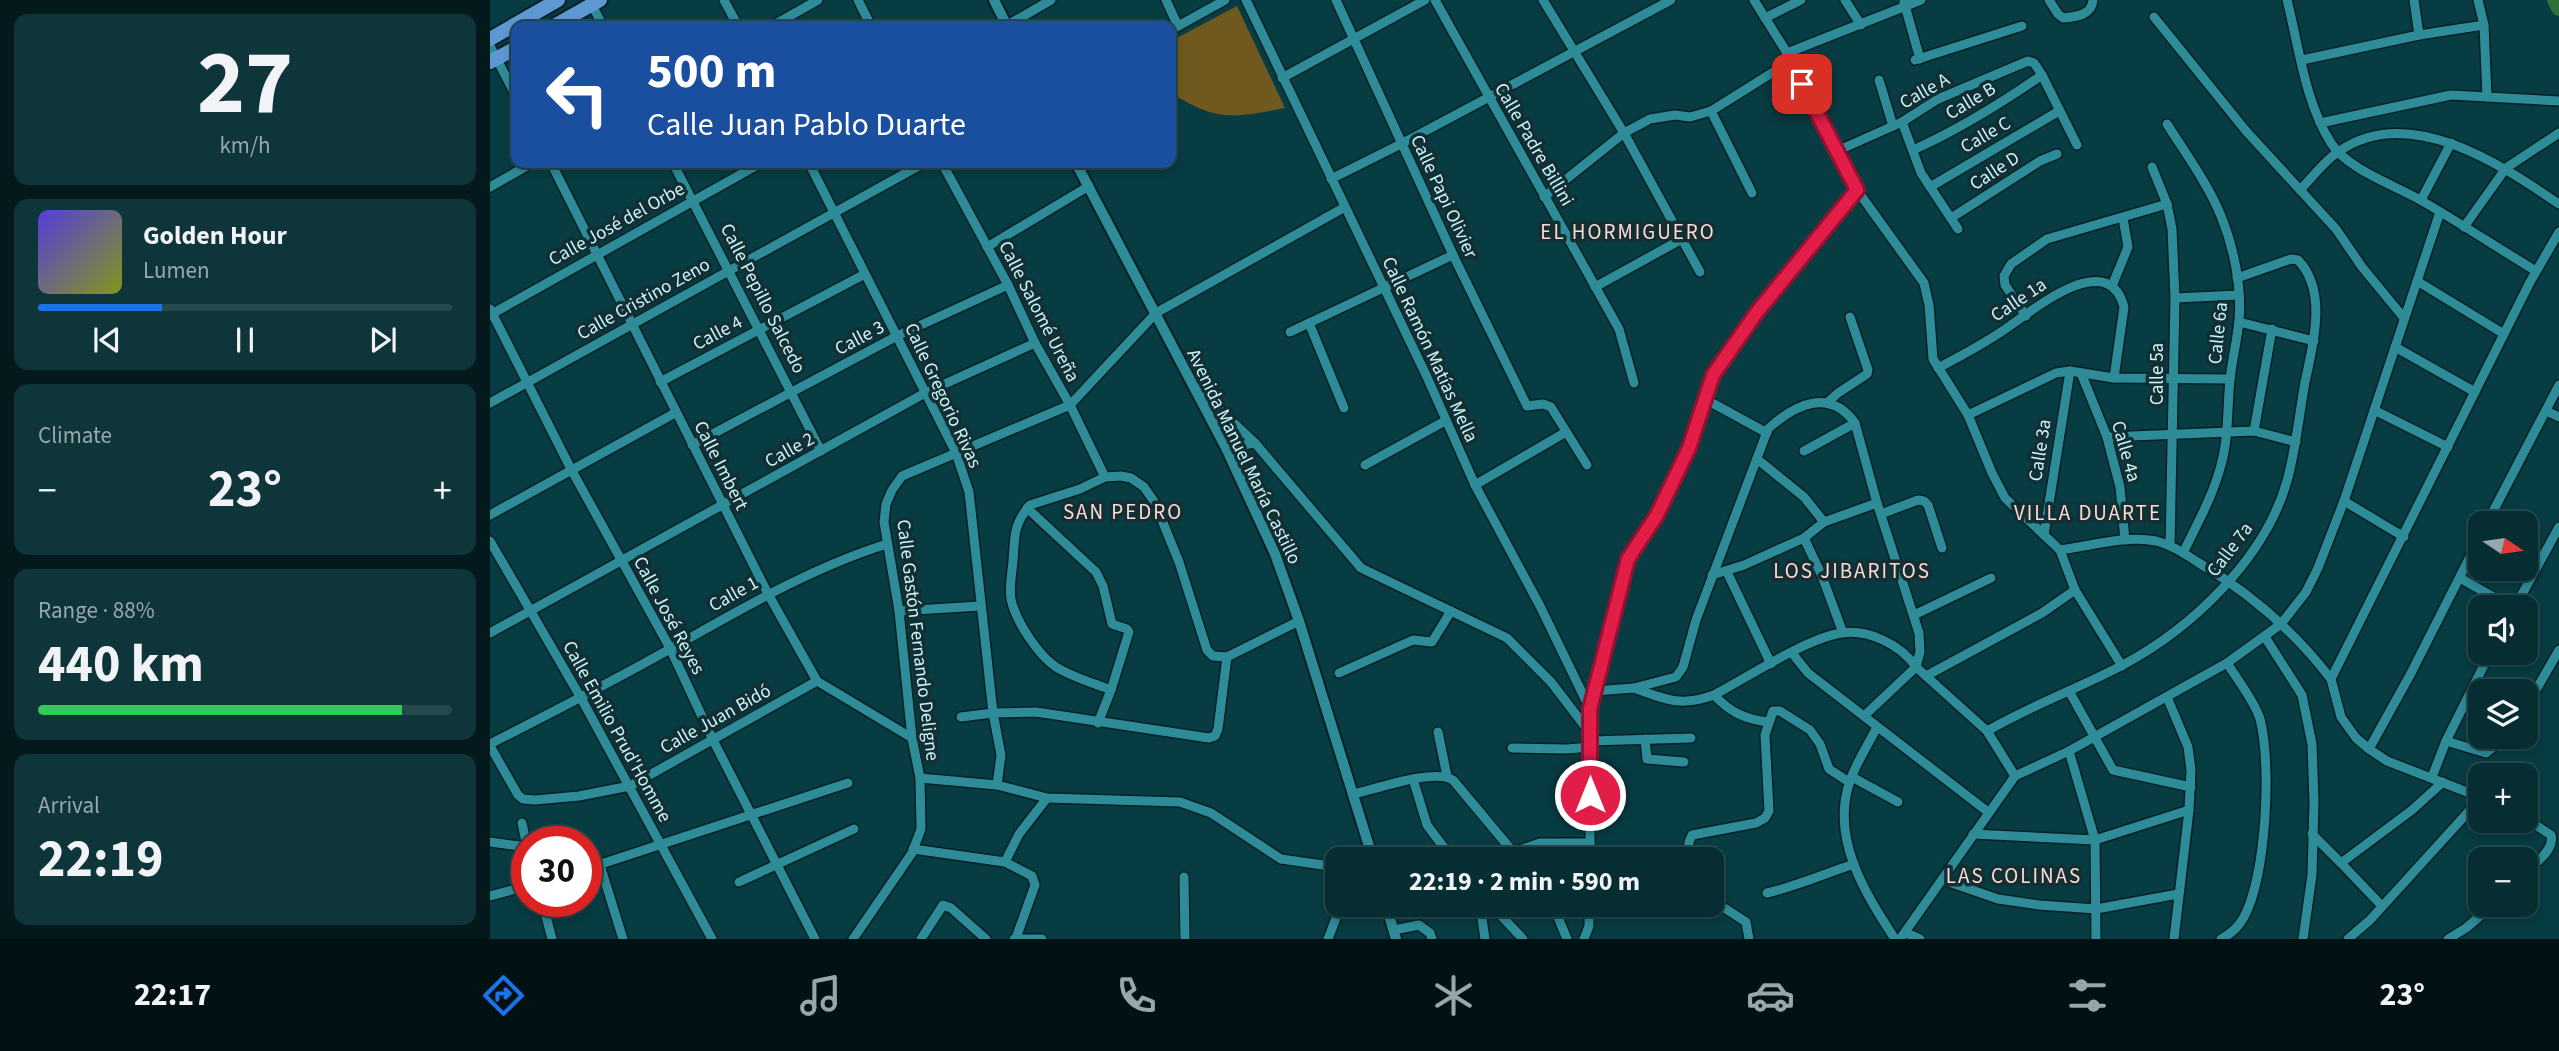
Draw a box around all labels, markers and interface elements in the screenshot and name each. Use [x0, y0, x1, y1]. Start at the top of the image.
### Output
text: 27 [197, 19, 293, 148]
text: 500 m [647, 37, 776, 107]
icon: left [532, 49, 623, 140]
pin [1772, 54, 1832, 114]
icon: arrive [1783, 65, 1821, 103]
street label: Calle A [1895, 66, 1955, 116]
street label: Calle B [1940, 76, 2001, 127]
street label: Calle Padre Billini [1487, 78, 1580, 211]
text: Calle Juan Pablo Duarte [647, 102, 966, 148]
street label: Calle C [1956, 110, 2016, 161]
text: km/h [219, 129, 271, 162]
street label: Calle Papi Olivier [1403, 130, 1484, 263]
street label: Calle D [1964, 145, 2025, 198]
street label: Calle José del Orbe [544, 176, 690, 273]
text: Golden Hour [143, 217, 287, 254]
district label: EL HORMIGUERO [1540, 217, 1716, 247]
street label: Calle Pepillo Salcedo [713, 219, 812, 378]
street label: Calle Salomé Ureña [991, 236, 1086, 387]
street label: Calle Cristino Zeno [572, 251, 715, 347]
street label: Calle Ramón Matías Mella [1375, 252, 1485, 447]
text: Lumen [143, 254, 210, 287]
street label: Calle 1a [1985, 272, 2052, 329]
street label: Calle 6a [2202, 301, 2235, 366]
street label: Calle 4 [688, 309, 747, 358]
street label: Calle 3 [830, 314, 889, 363]
street label: Calle Gregorio Rivas [897, 319, 988, 473]
icon: previous [88, 321, 126, 359]
icon: pause [226, 321, 264, 359]
icon: next [364, 321, 402, 359]
street label: Calle 5a [2144, 343, 2171, 405]
street label: Avenida Manuel María Castillo [1180, 344, 1308, 569]
street label: Calle Imbert [687, 416, 755, 516]
street label: Calle 3a [2022, 417, 2059, 483]
street label: Calle 4a [2104, 418, 2147, 485]
text: Climate [38, 419, 112, 452]
street label: Calle 2 [760, 426, 819, 475]
text: 23° [208, 453, 282, 527]
text: − [38, 464, 57, 518]
text: + [433, 464, 452, 518]
district label: SAN PEDRO [1063, 497, 1183, 527]
district label: VILLA DUARTE [2014, 498, 2162, 528]
north arrow [2468, 511, 2538, 581]
map controls [2468, 511, 2538, 917]
street label: Calle 7a [2201, 517, 2260, 583]
street label: Calle Gastón Fernando Deligne [889, 518, 946, 762]
street label: Calle José Reyes [626, 552, 711, 680]
district label: LOS JIBARITOS [1773, 556, 1931, 586]
street label: Calle 1 [704, 570, 763, 619]
text: Range · 88% [38, 594, 155, 627]
button: sound [2468, 595, 2538, 665]
text: 440 km [38, 628, 204, 702]
street label: Calle Emilio Prud'Homme [555, 636, 678, 827]
street label: Calle Juan Bidó [655, 678, 776, 761]
button: layers [2468, 679, 2538, 749]
position arrow [1553, 758, 1627, 832]
button: + [2468, 763, 2538, 833]
text: Arrival [38, 789, 100, 822]
text: 22:19 [38, 823, 163, 897]
speed limit sign: 30 [511, 826, 602, 917]
button: − [2468, 847, 2538, 917]
district label: LAS COLINAS [1946, 861, 2082, 891]
text: 22:19 · 2 min · 590 m [1409, 863, 1640, 900]
icon: directions [479, 971, 528, 1020]
icon: music [796, 971, 845, 1020]
icon: phone [1112, 971, 1161, 1020]
icon: climate [1429, 971, 1478, 1020]
icon: car [1746, 971, 1795, 1020]
icon: filters [2063, 971, 2112, 1020]
text: 22:17 [134, 972, 211, 1018]
text: 23° [2380, 972, 2425, 1018]

